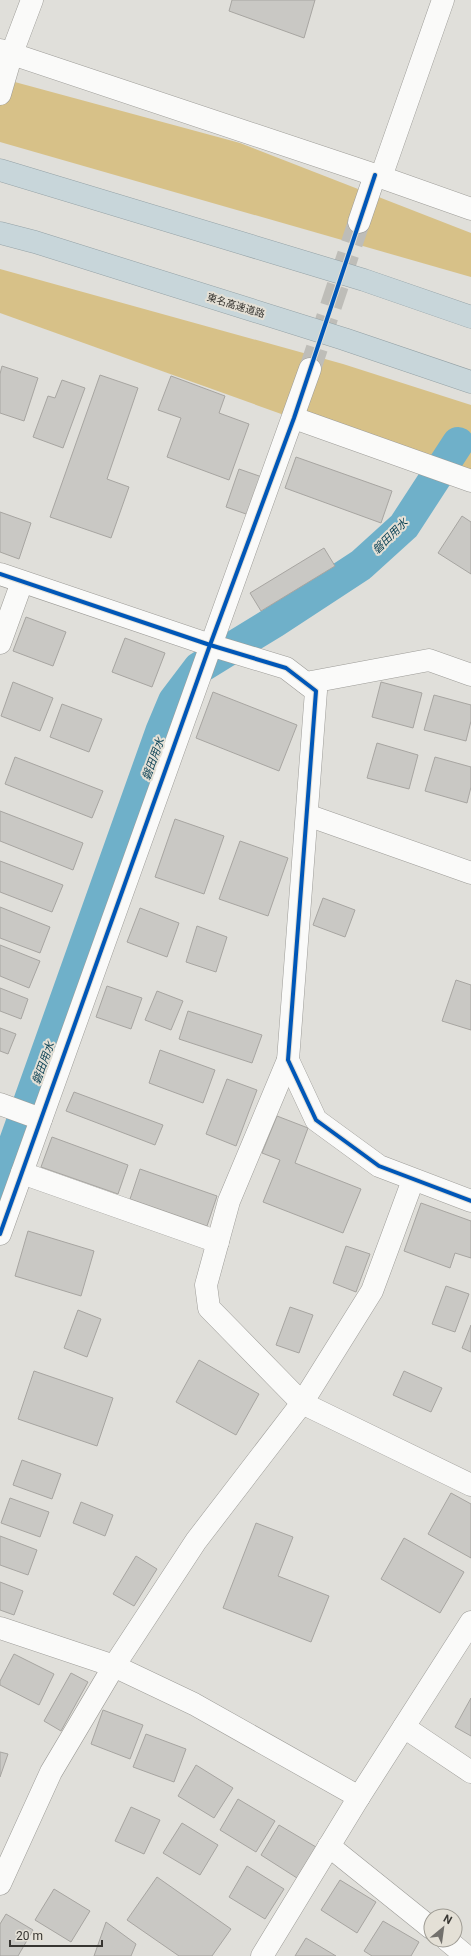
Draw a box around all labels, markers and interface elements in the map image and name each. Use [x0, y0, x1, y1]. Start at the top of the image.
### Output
street label: 東名高速道路 [206, 291, 266, 320]
water label: 磐田用水 [370, 515, 411, 557]
water label: 磐田用水 [140, 735, 167, 782]
water label: 磐田用水 [30, 1039, 57, 1086]
north arrow [423, 1908, 463, 1948]
text: N [441, 1912, 454, 1927]
scale bar [10, 1922, 102, 1948]
text: 20 m [16, 1929, 43, 1943]

